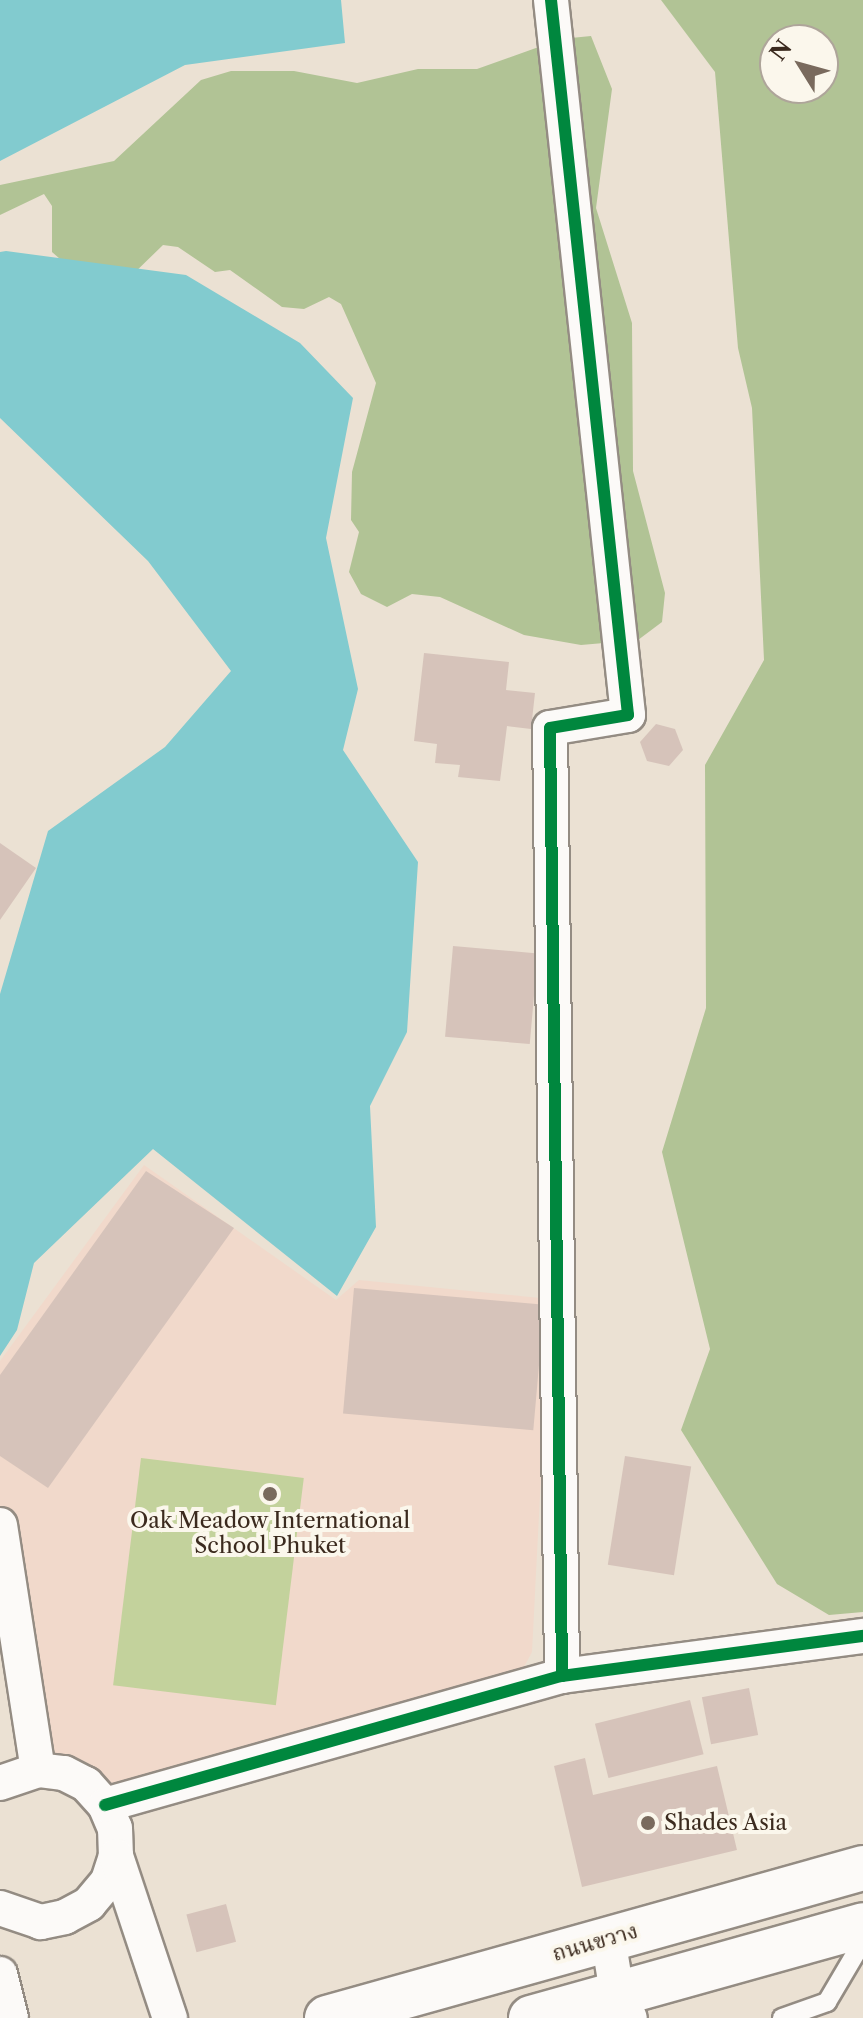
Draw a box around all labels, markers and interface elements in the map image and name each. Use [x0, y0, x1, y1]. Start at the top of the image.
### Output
north arrow [759, 24, 839, 104]
text: N [764, 35, 798, 66]
marker: Oak Meadow International School Phuket [261, 1485, 279, 1503]
place label: Oak Meadow International School Phuket [129, 1507, 411, 1558]
place label: Shades Asia [664, 1810, 788, 1836]
marker: Shades Asia [639, 1814, 657, 1832]
street label: ถนนขวาง [549, 1917, 641, 1967]

